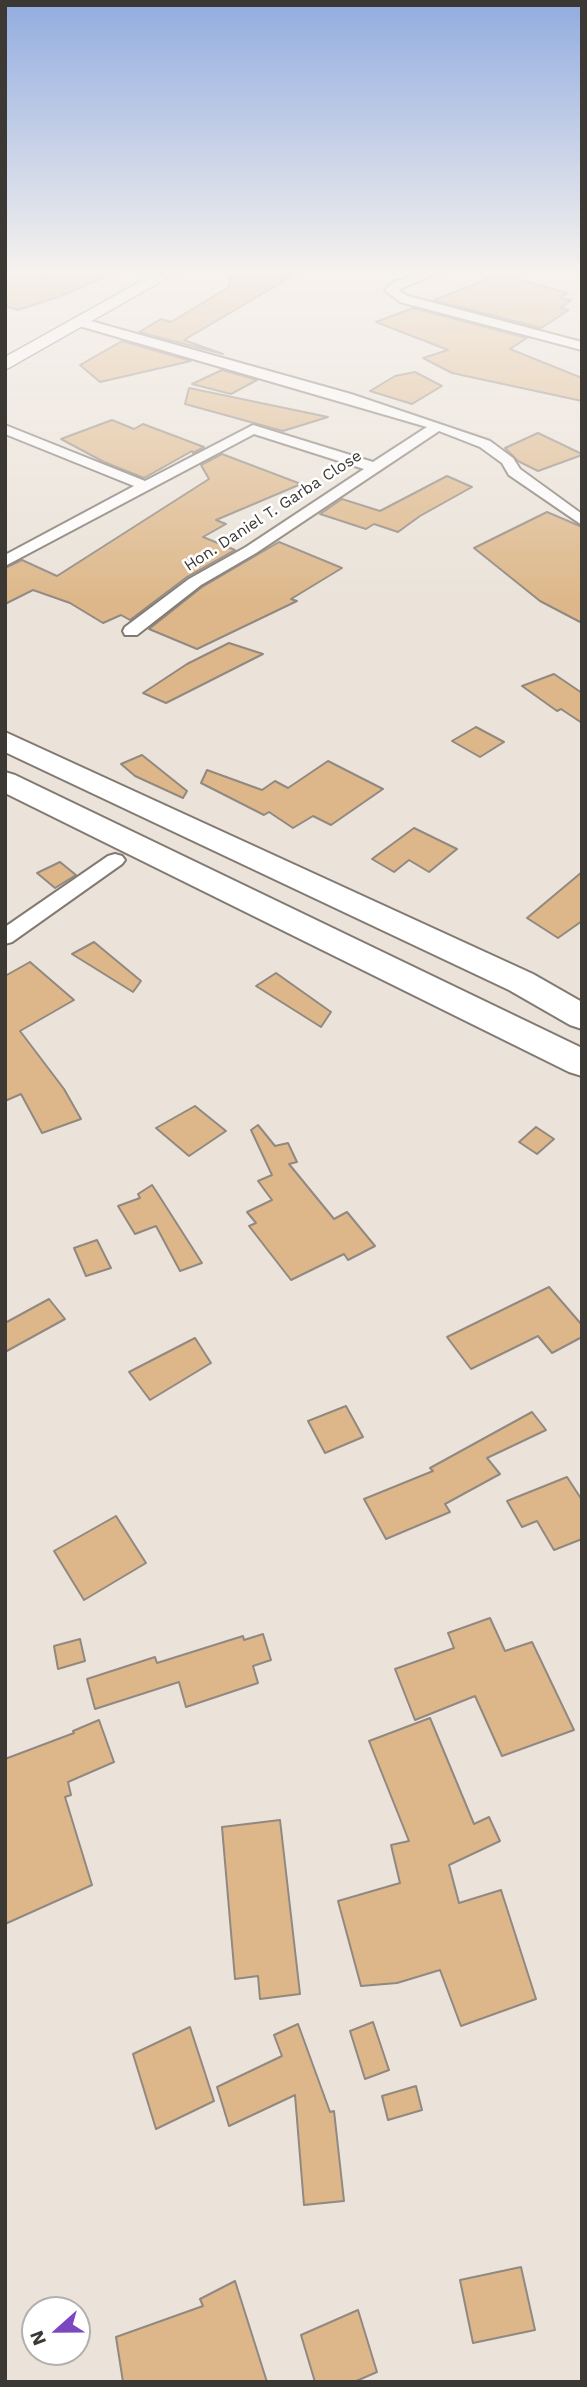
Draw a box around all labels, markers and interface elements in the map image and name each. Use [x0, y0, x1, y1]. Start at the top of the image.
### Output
street label: Hon. Daniel T. Garba Close [181, 446, 365, 576]
north arrow [21, 2296, 91, 2366]
text: N [25, 2327, 51, 2349]

